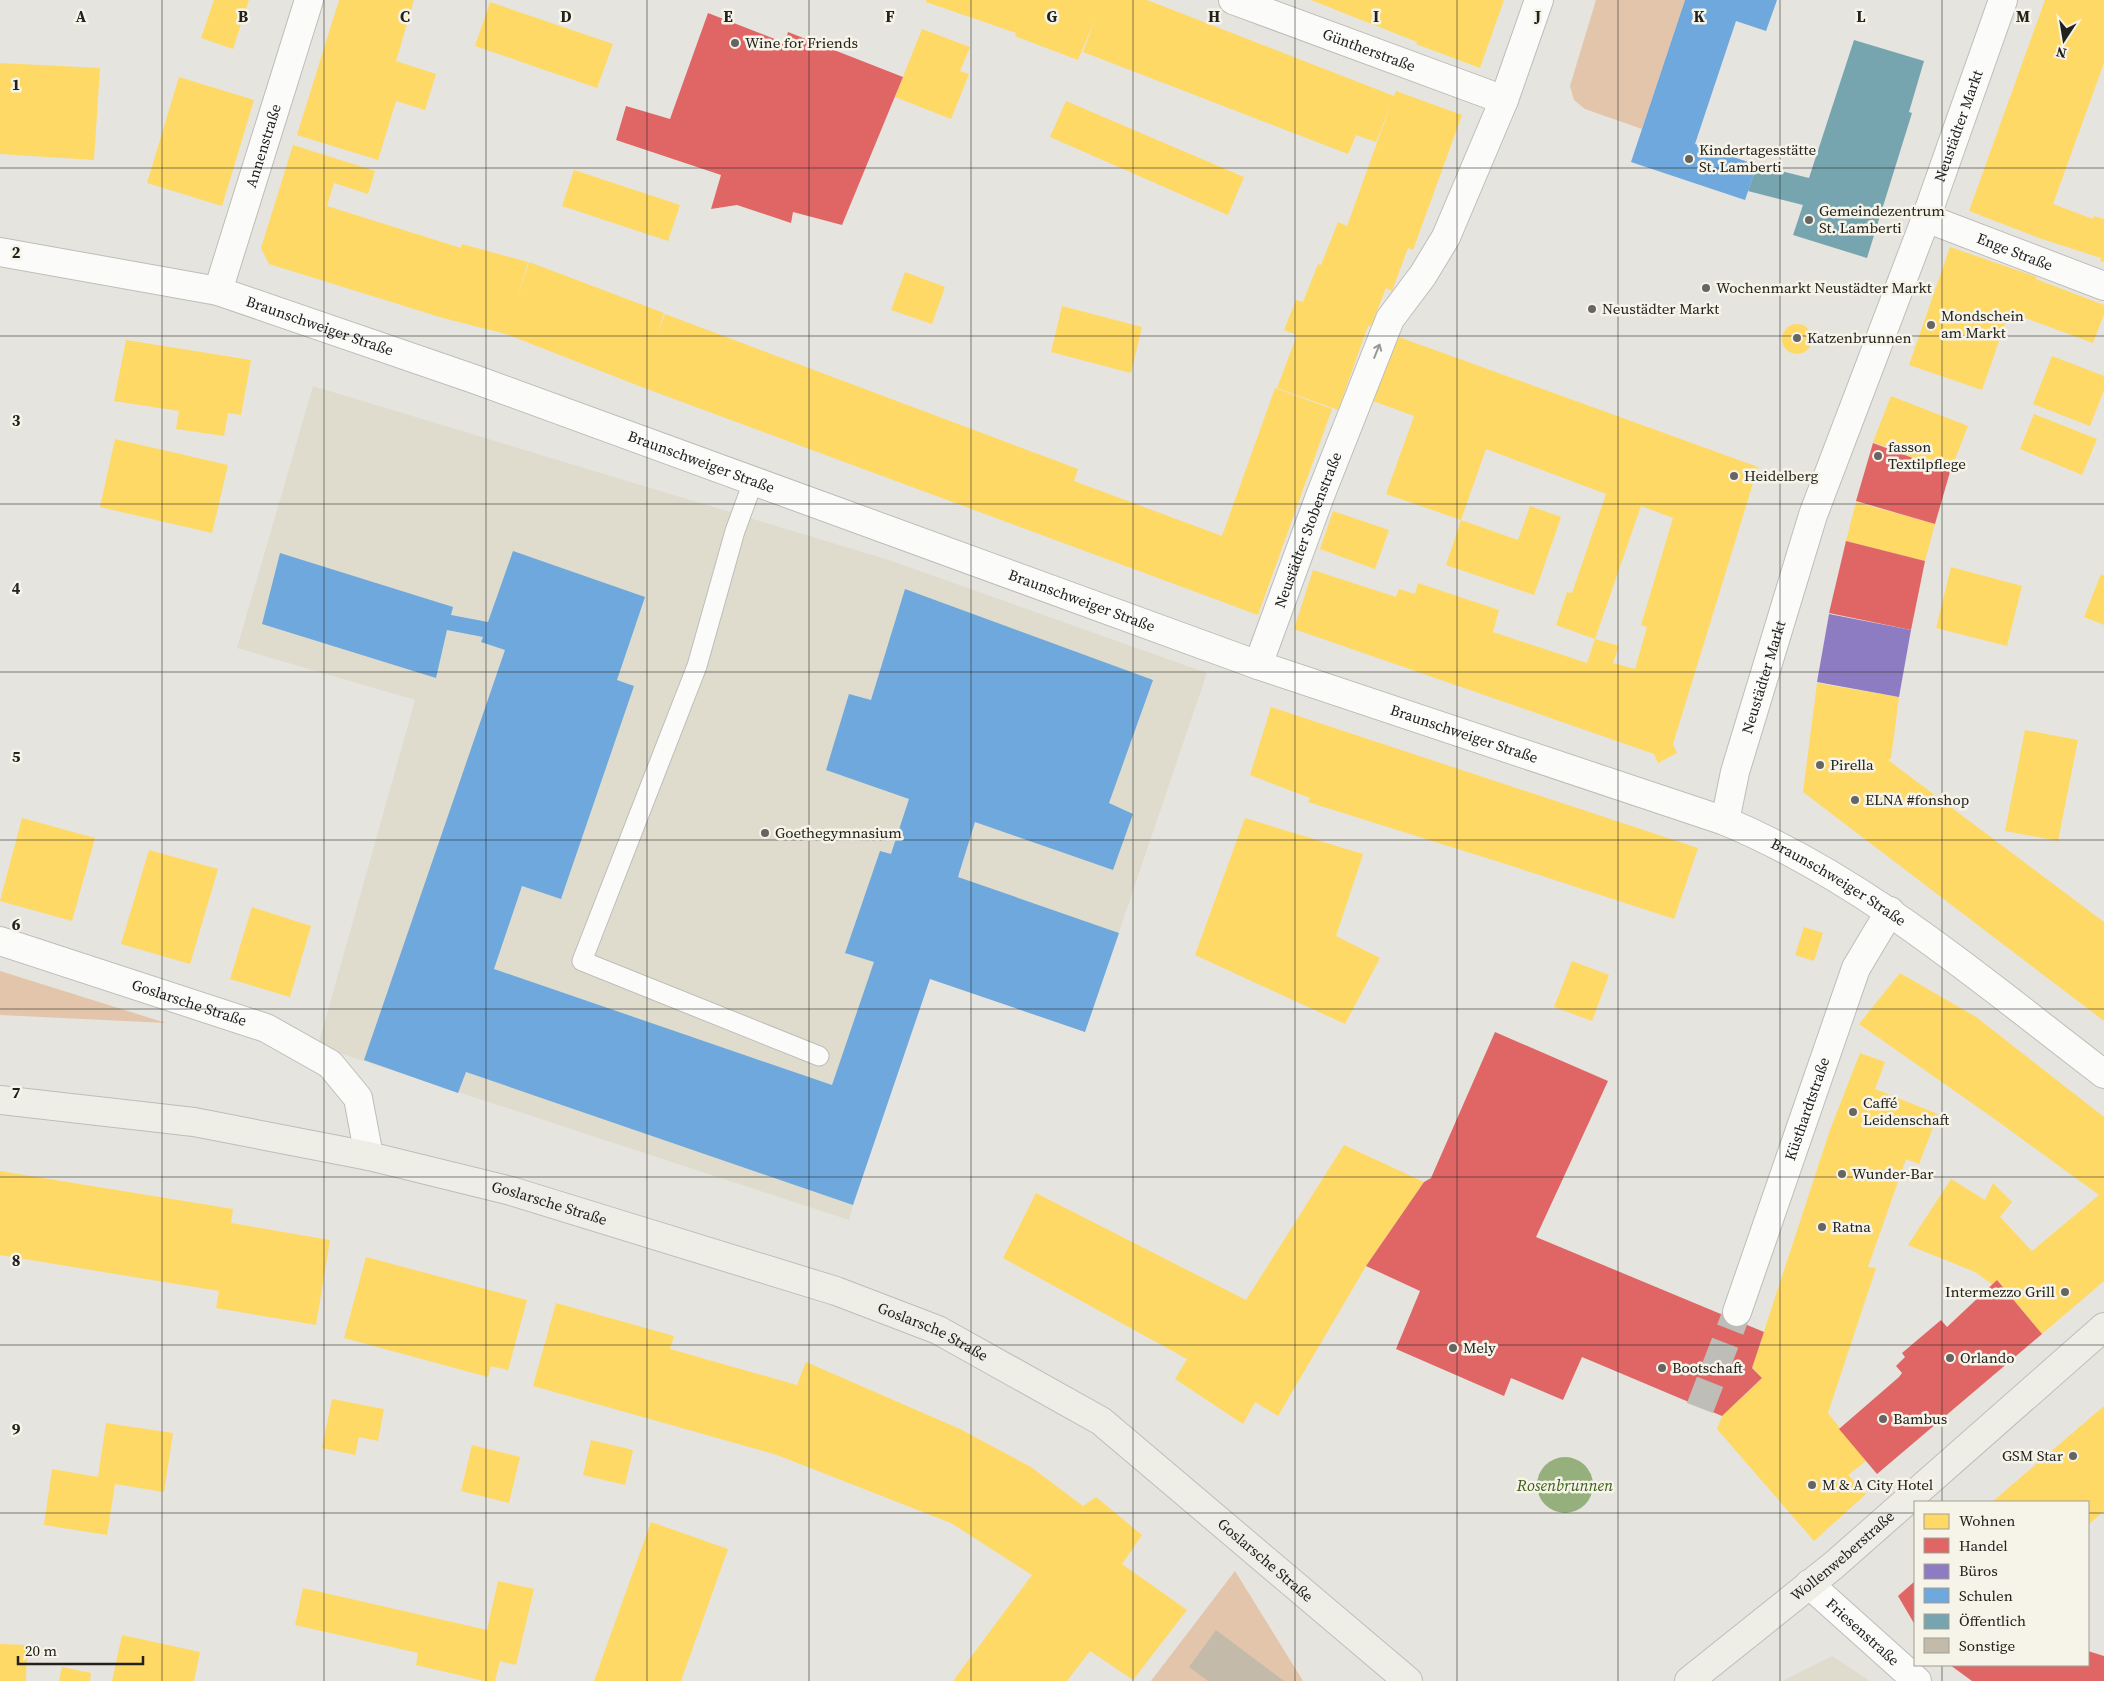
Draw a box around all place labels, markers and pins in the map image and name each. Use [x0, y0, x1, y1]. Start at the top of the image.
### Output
place label: Wine for Friends [745, 32, 858, 53]
marker: Wine for Friends [729, 37, 741, 49]
place label: Kindertagesstätte St. Lamberti [1699, 139, 1816, 177]
marker: Kindertagesstätte St. Lamberti [1683, 153, 1695, 165]
place label: Gemeindezentrum St. Lamberti [1819, 200, 1945, 238]
marker: Gemeindezentrum St. Lamberti [1803, 214, 1815, 226]
place label: Wochenmarkt Neustädter Markt [1716, 277, 1932, 298]
marker: Wochenmarkt Neustädter Markt [1700, 282, 1712, 294]
place label: Neustädter Markt [1602, 298, 1719, 319]
marker: Neustädter Markt [1586, 303, 1598, 315]
place label: Mondschein am Markt [1941, 305, 2024, 343]
marker: Mondschein am Markt [1925, 319, 1937, 331]
place label: Katzenbrunnen [1807, 327, 1912, 348]
marker: Katzenbrunnen [1791, 332, 1803, 344]
place label: fasson Textilpflege [1888, 436, 1966, 474]
marker: fasson Textilpflege [1872, 450, 1884, 462]
place label: Heidelberg [1744, 465, 1819, 486]
marker: Heidelberg [1728, 470, 1740, 482]
place label: Pirella [1830, 754, 1874, 775]
marker: Pirella [1814, 759, 1826, 771]
place label: ELNA #fonshop [1865, 789, 1969, 810]
marker: ELNA #fonshop [1849, 794, 1861, 806]
place label: Goethegymnasium [775, 822, 902, 843]
marker: Goethegymnasium [759, 827, 771, 839]
place label: Caffé Leidenschaft [1863, 1092, 1950, 1130]
marker: Caffé Leidenschaft [1847, 1106, 1859, 1118]
place label: Wunder-Bar [1852, 1163, 1934, 1184]
marker: Wunder-Bar [1836, 1168, 1848, 1180]
place label: Ratna [1832, 1216, 1871, 1237]
marker: Ratna [1816, 1221, 1828, 1233]
place label: Intermezzo Grill [1945, 1281, 2056, 1302]
marker: Intermezzo Grill [2059, 1286, 2071, 1298]
place label: Mely [1463, 1337, 1496, 1358]
marker: Mely [1447, 1342, 1459, 1354]
place label: Orlando [1960, 1347, 2015, 1368]
marker: Orlando [1944, 1352, 1956, 1364]
place label: Bootschaft [1672, 1357, 1743, 1378]
marker: Bootschaft [1656, 1362, 1668, 1374]
place label: Bambus [1893, 1408, 1947, 1429]
marker: Bambus [1877, 1413, 1889, 1425]
place label: GSM Star [2002, 1445, 2064, 1466]
marker: GSM Star [2067, 1450, 2079, 1462]
place label: M & A City Hotel [1822, 1474, 1934, 1495]
marker: M & A City Hotel [1806, 1479, 1818, 1491]

